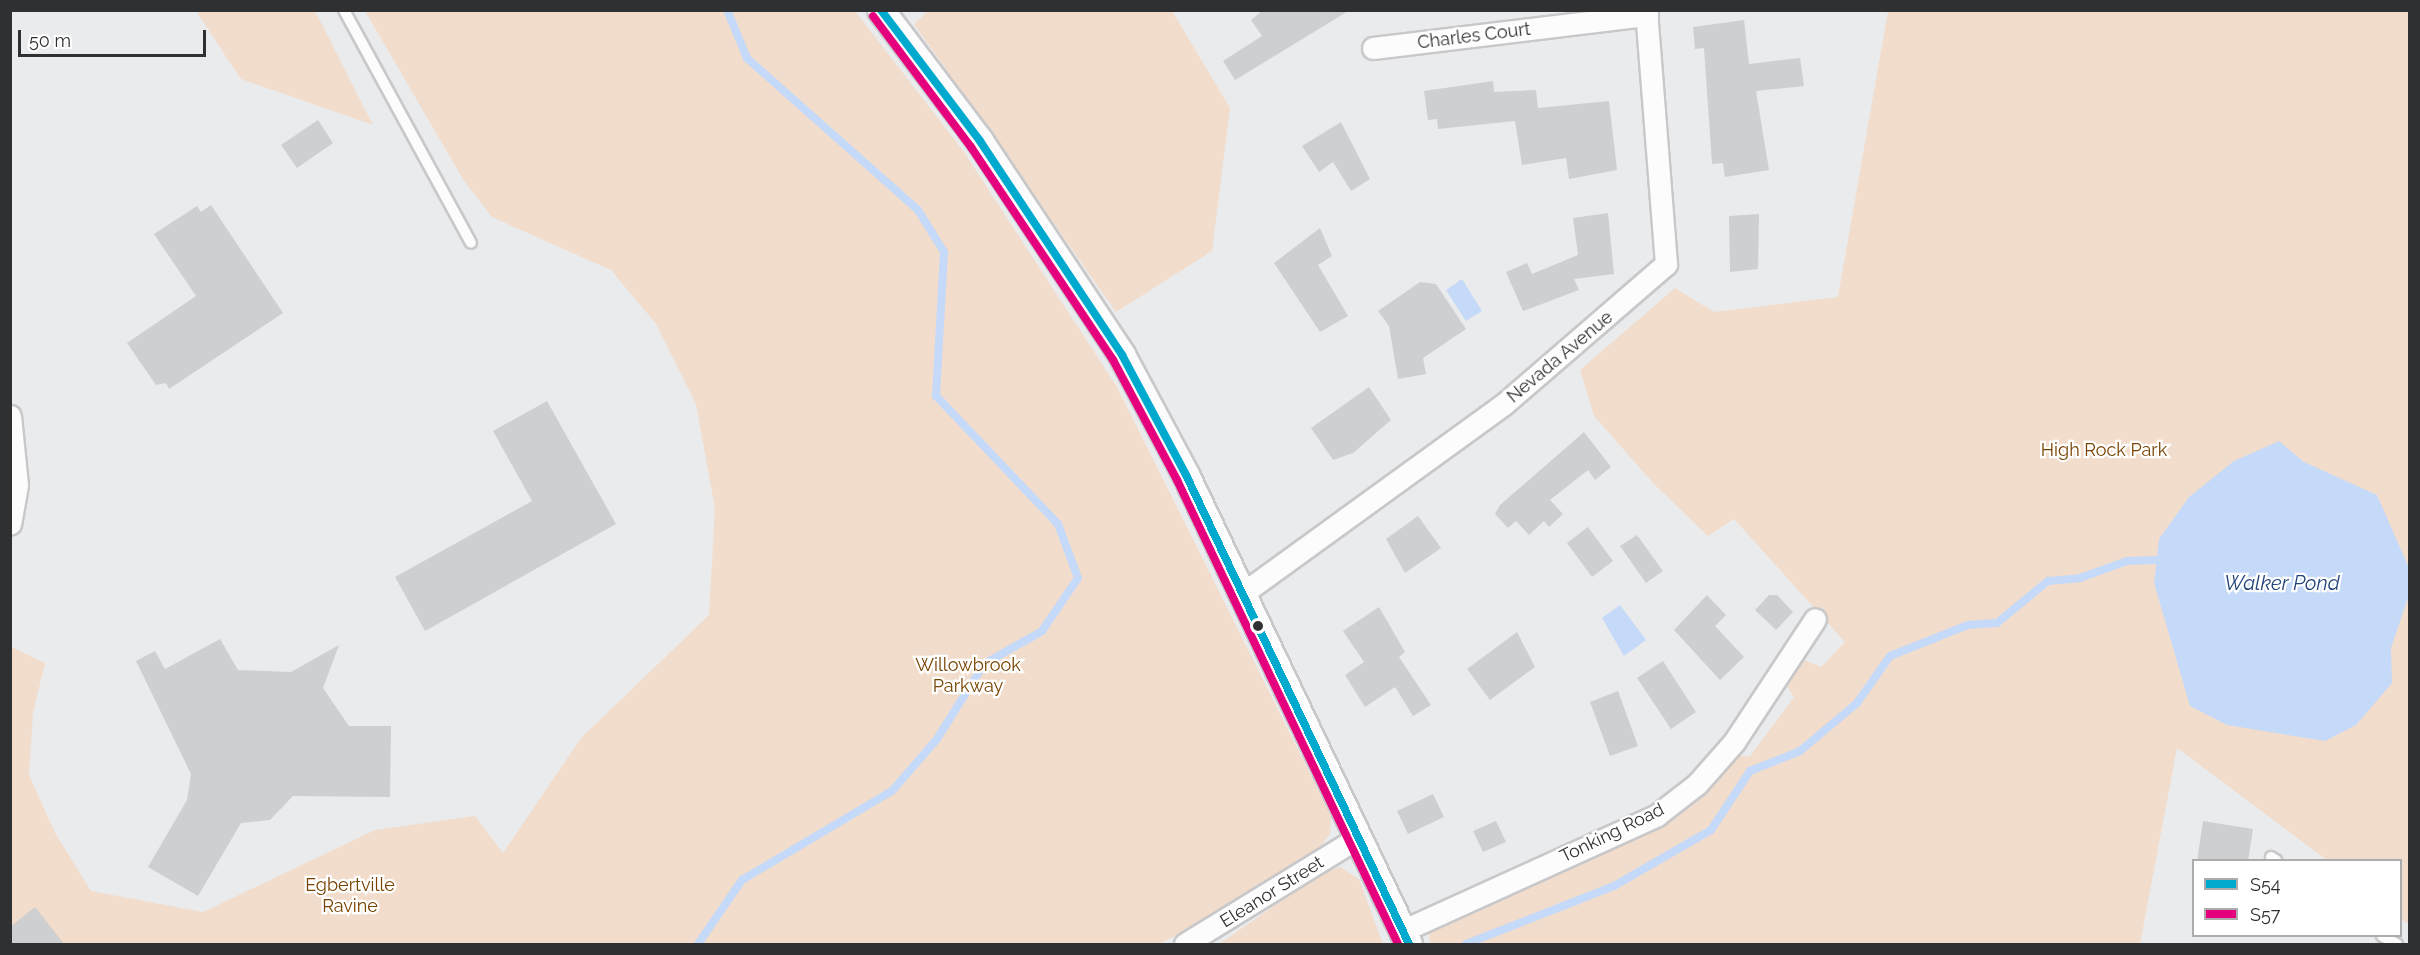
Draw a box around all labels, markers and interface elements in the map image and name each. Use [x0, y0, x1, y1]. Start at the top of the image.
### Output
scale bar [21, 18, 208, 56]
street label: Charles Court [1416, 18, 1532, 54]
text: 50 m [29, 30, 71, 51]
street label: Nevada Avenue [1503, 306, 1617, 408]
park label: High Rock Park [2041, 439, 2167, 461]
water label: Walker Pond [2224, 571, 2340, 595]
unlabelled marker [1252, 620, 1264, 632]
park label: Willowbrook Parkway [915, 655, 1021, 698]
street label: Tonking Road [1556, 799, 1668, 867]
street label: Eleanor Street [1216, 852, 1328, 932]
legend [2192, 859, 2402, 937]
text: S54 [2250, 874, 2281, 895]
park label: Egbertville Ravine [305, 875, 395, 918]
text: S57 [2250, 904, 2280, 925]

